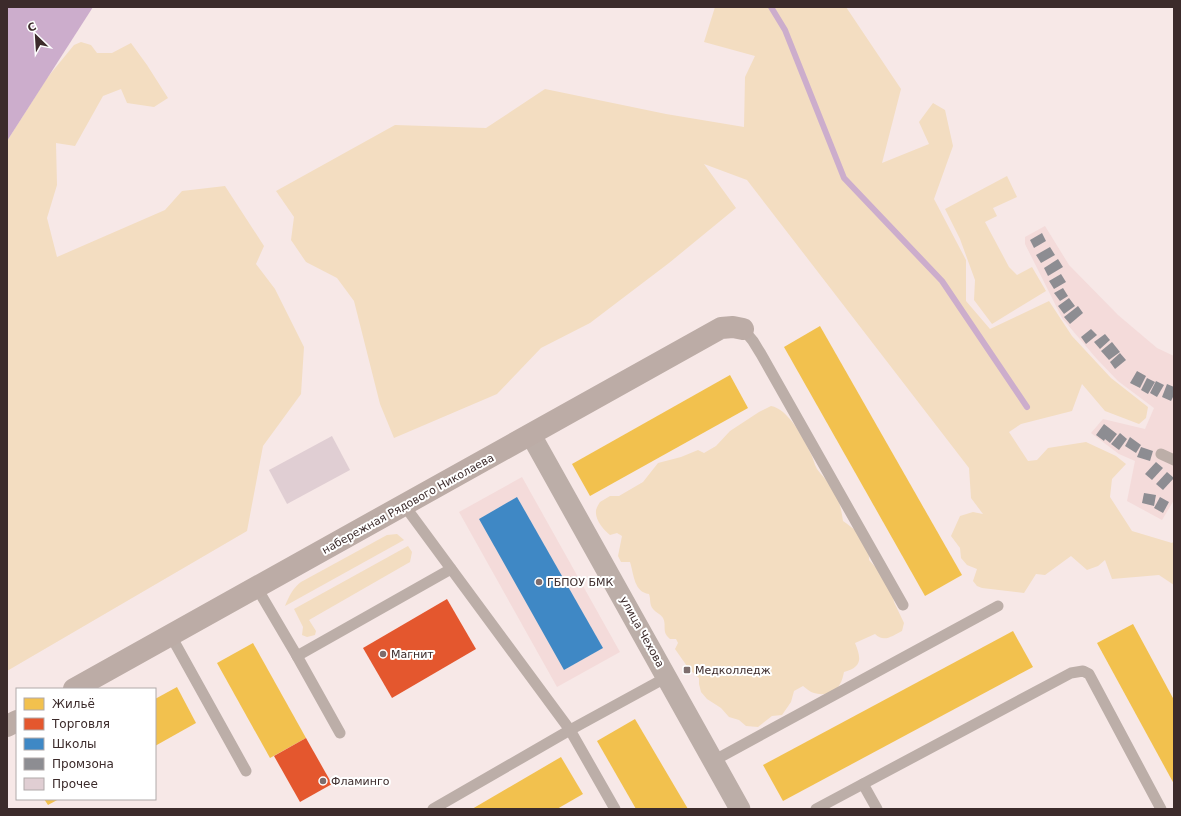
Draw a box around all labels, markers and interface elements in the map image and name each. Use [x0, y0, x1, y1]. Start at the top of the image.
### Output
north arrow [16, 16, 56, 56]
text: С [26, 20, 38, 35]
street label: набережная Рядового Николаева [320, 451, 496, 557]
place label: ГБПОУ БМК [547, 576, 613, 589]
marker: ГБПОУ БМК [534, 577, 544, 587]
street label: улица Чехова [617, 594, 667, 670]
place label: Магнит [391, 648, 434, 661]
marker: Магнит [378, 649, 388, 659]
place label: Медколледж [695, 664, 771, 677]
marker: Медколледж [682, 665, 692, 675]
legend [16, 688, 156, 800]
text: Жильё [52, 697, 95, 711]
text: Торговля [51, 717, 110, 731]
text: Школы [52, 737, 97, 751]
text: Промзона [52, 757, 114, 771]
place label: Фламинго [331, 775, 390, 788]
marker: Фламинго [318, 776, 328, 786]
text: Прочее [52, 777, 98, 791]

